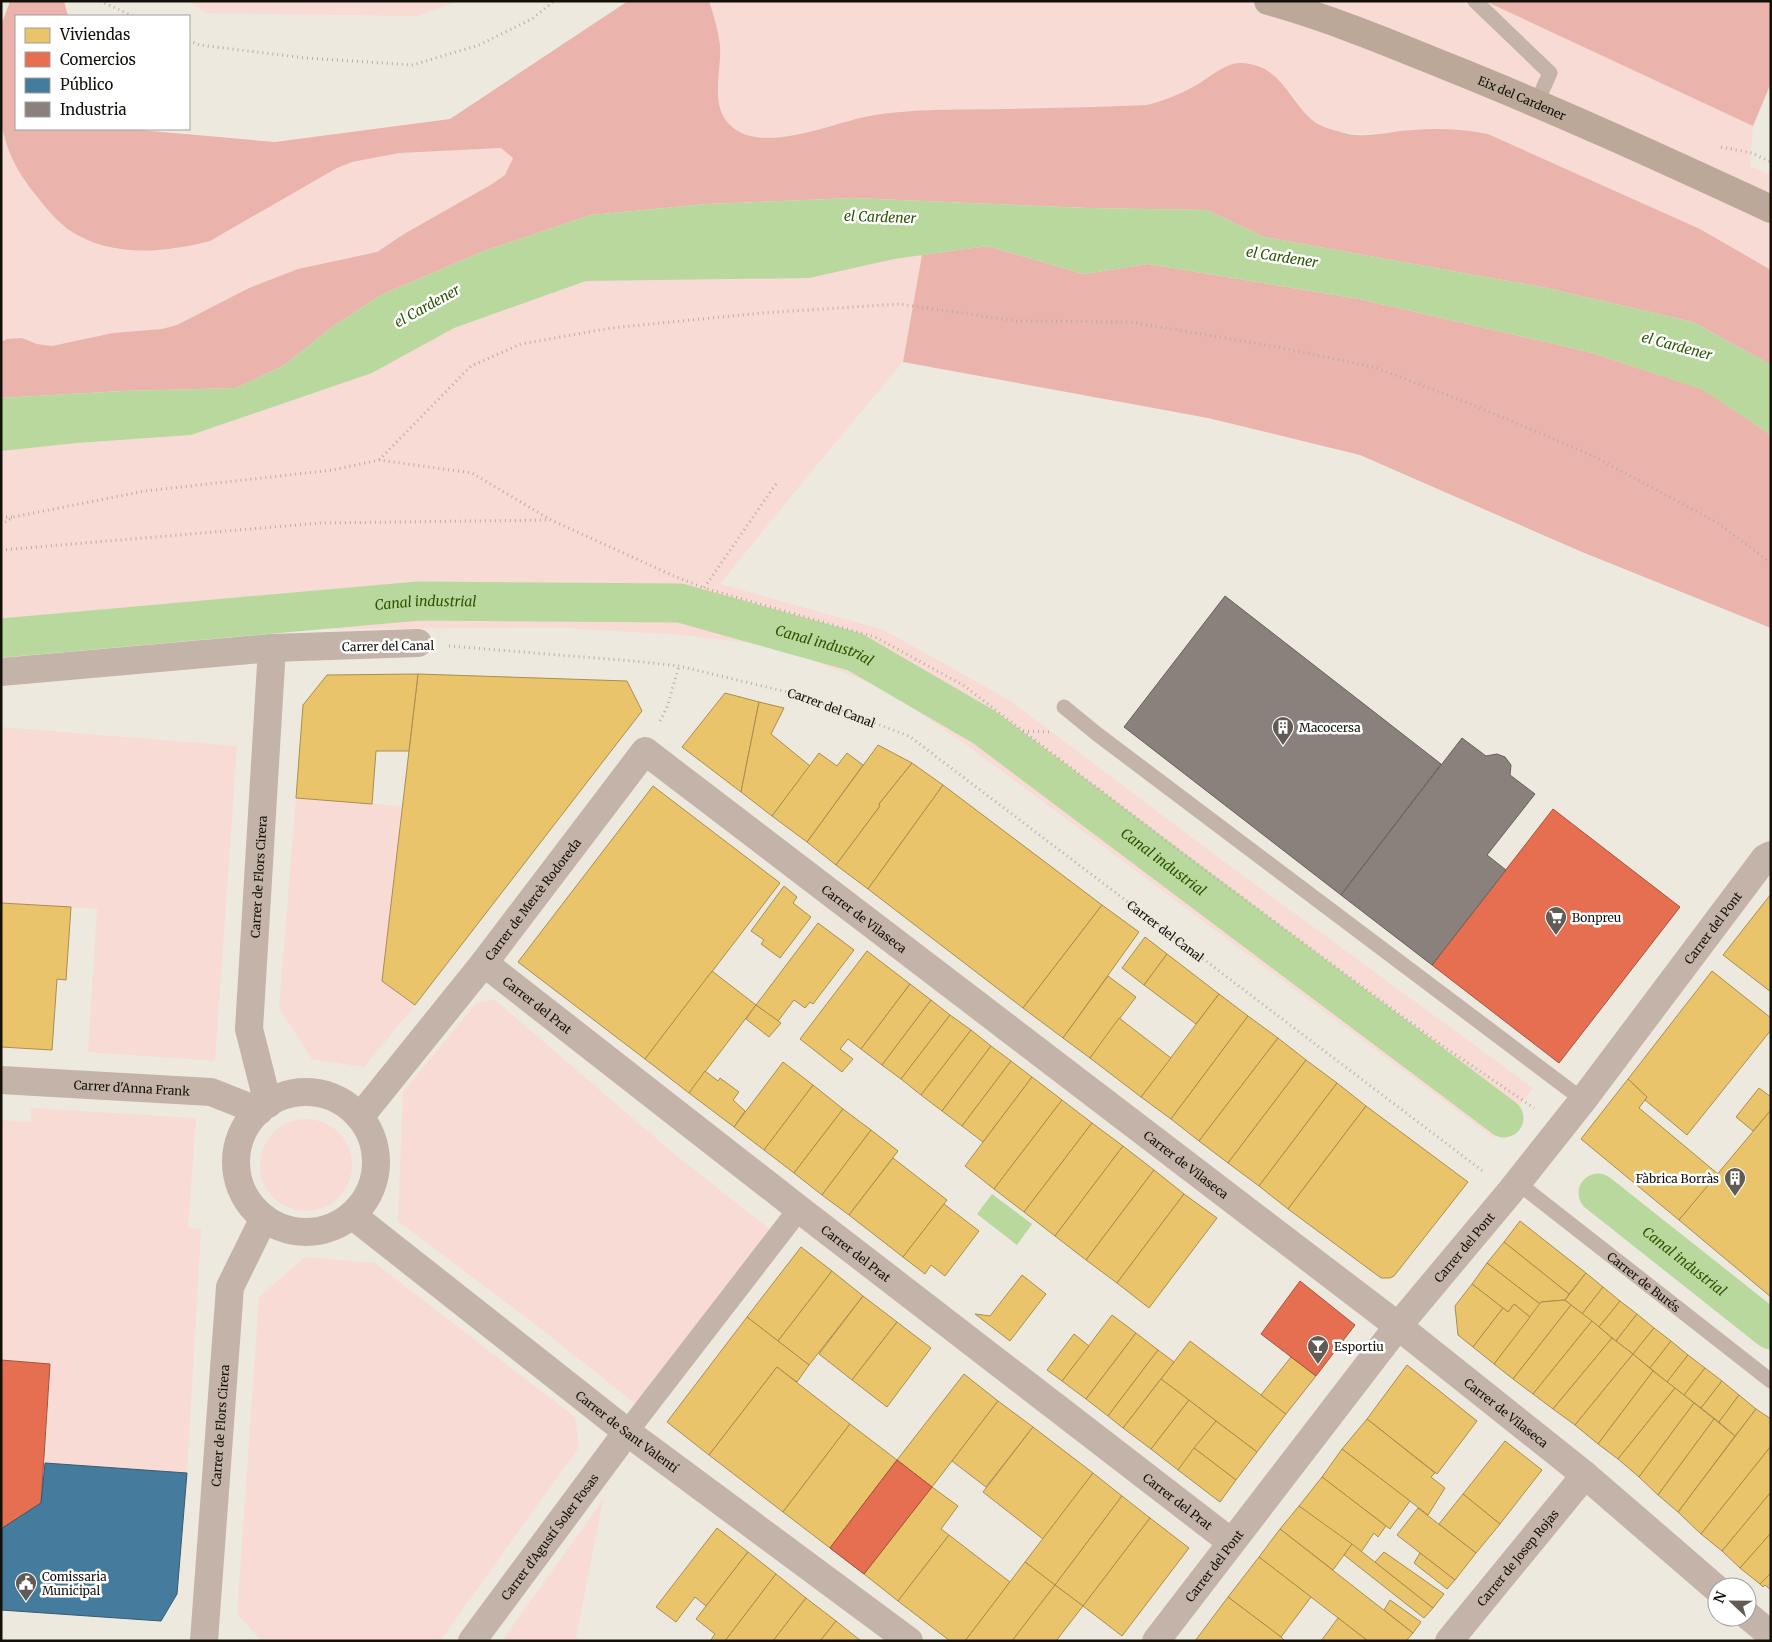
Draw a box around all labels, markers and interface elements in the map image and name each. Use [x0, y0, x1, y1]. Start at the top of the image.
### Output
legend [15, 15, 190, 130]
text: Viviendas [59, 25, 130, 44]
text: Comercios [60, 50, 136, 69]
street label: Eix del Cardener [1476, 72, 1569, 123]
text: Público [60, 75, 114, 94]
text: Industria [60, 100, 127, 119]
water label: el Cardener [844, 207, 917, 227]
water label: el Cardener [1245, 242, 1319, 272]
water label: el Cardener [391, 280, 463, 331]
water label: el Cardener [1640, 328, 1715, 364]
water label: Canal industrial [374, 592, 477, 614]
water label: Canal industrial [773, 621, 877, 670]
street label: Carrer del Canal [342, 638, 434, 654]
street label: Carrer del Canal [786, 685, 878, 730]
building icon: Macocersa [1271, 715, 1295, 746]
place label: Macocersa [1299, 720, 1361, 735]
street label: Carrer de Flors Cirera [247, 814, 269, 938]
water label: Canal industrial [1117, 824, 1210, 900]
street label: Carrer de Mercè Rodoreda [481, 835, 584, 963]
street label: Carrer de Vilaseca [819, 881, 910, 956]
street label: Carrer del Pont [1681, 888, 1745, 967]
street label: Carrer del Canal [1124, 897, 1207, 965]
supermarket icon: Bonpreu [1544, 905, 1568, 936]
place label: Bonpreu [1572, 910, 1622, 925]
street label: Carrer del Prat [500, 973, 575, 1037]
street label: Carrer d'Anna Frank [73, 1077, 191, 1098]
street label: Carrer de Vilaseca [1141, 1127, 1232, 1202]
building icon: Fàbrica Borràs [1723, 1166, 1747, 1197]
place label: Fàbrica Borràs [1636, 1171, 1719, 1186]
street label: Carrer del Pont [1430, 1209, 1498, 1285]
street label: Carrer del Prat [819, 1222, 894, 1285]
water label: Canal industrial [1639, 1223, 1730, 1300]
street label: Carrer de Burés [1604, 1248, 1684, 1315]
bar icon: Esportiu [1306, 1334, 1330, 1365]
place label: Esportiu [1334, 1339, 1384, 1354]
street label: Carrer de Flors Cirera [208, 1363, 232, 1487]
street label: Carrer de Vilaseca [1462, 1374, 1552, 1451]
street label: Carrer de Sant Valentí [573, 1387, 682, 1476]
street label: Carrer d'Agustí Soler Fosas [498, 1470, 601, 1603]
street label: Carrer del Prat [1140, 1470, 1216, 1533]
street label: Carrer de Josep Rojas [1473, 1506, 1562, 1609]
street label: Carrer del Pont [1182, 1527, 1246, 1605]
place label: Comissaria Municipal [42, 1569, 107, 1598]
public building icon: Comissaria Municipal [14, 1571, 38, 1602]
north arrow [1707, 1577, 1757, 1627]
text: N [1710, 1589, 1730, 1606]

